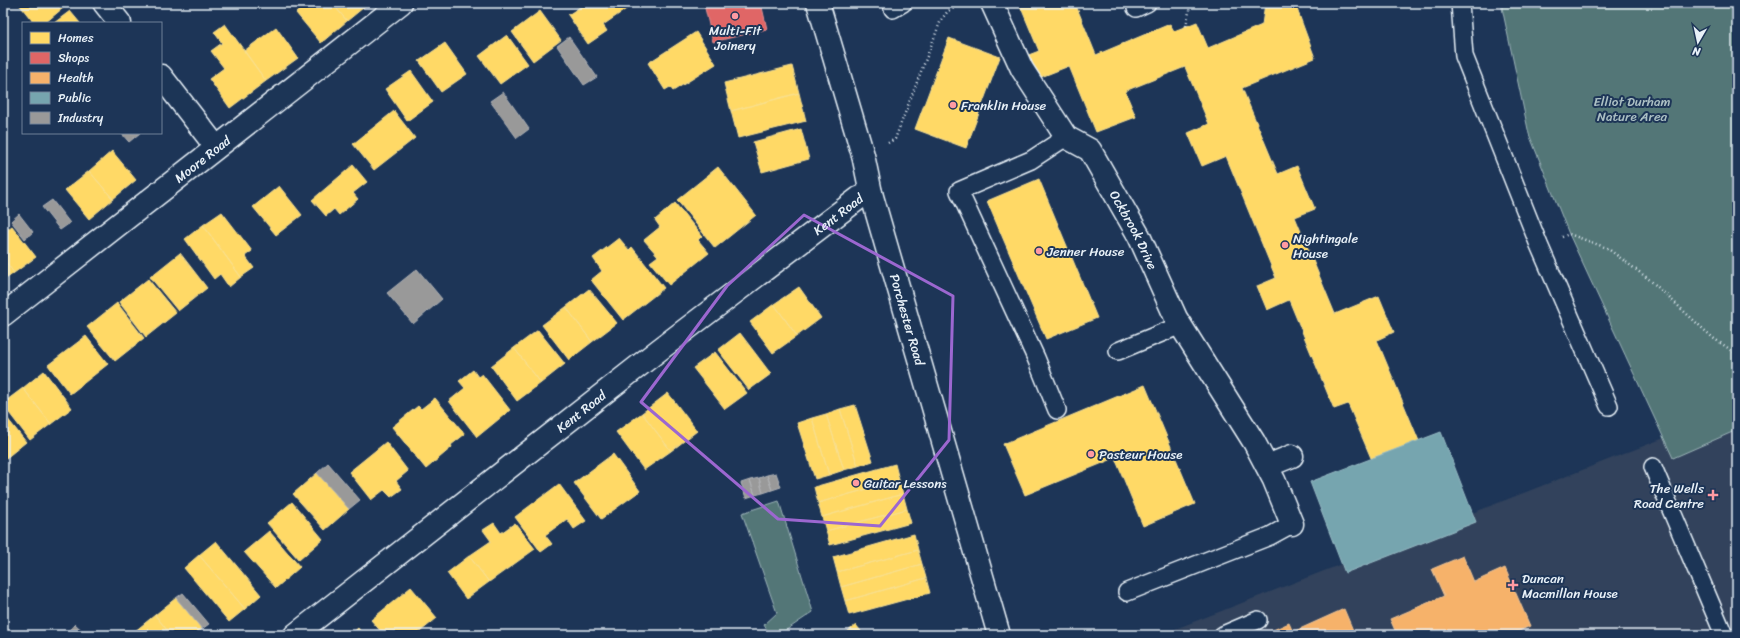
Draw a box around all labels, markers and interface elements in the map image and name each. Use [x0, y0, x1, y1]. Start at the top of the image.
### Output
marker: Multi-Fit Joinery [730, 11, 740, 21]
place label: Multi-Fit Joinery [709, 19, 762, 57]
legend [22, 22, 162, 134]
north arrow [1678, 22, 1718, 62]
text: Homes [58, 27, 94, 49]
text: N [1691, 41, 1703, 62]
text: Shops [58, 47, 89, 69]
text: Health [58, 67, 94, 89]
text: Public [58, 87, 91, 109]
park label: Elliot Durham Nature Area [1594, 90, 1670, 128]
place label: Franklin House [961, 94, 1046, 117]
marker: Franklin House [948, 100, 958, 110]
text: Industry [57, 107, 104, 129]
street label: Moore Road [169, 129, 236, 189]
street label: Kent Road [808, 186, 869, 241]
street label: Ockbrook Drive [1104, 186, 1164, 274]
place label: Nightingale House [1293, 227, 1359, 265]
place label: Jenner House [1046, 240, 1125, 263]
marker: Nightingale House [1280, 240, 1290, 250]
marker: Jenner House [1034, 246, 1044, 256]
street label: Porchester Road [883, 271, 932, 369]
street label: Kent Road [551, 383, 612, 438]
place label: Pasteur House [1099, 443, 1182, 466]
marker: Pasteur House [1086, 449, 1096, 459]
place label: Guitar Lessons [864, 472, 947, 495]
place label: The Wells Road Centre [1634, 477, 1705, 515]
marker: Guitar Lessons [851, 478, 861, 488]
marker: The Wells Road Centre [1707, 489, 1719, 501]
place label: Duncan Macmillan House [1522, 567, 1618, 605]
marker: Duncan Macmillan House [1507, 579, 1519, 591]

